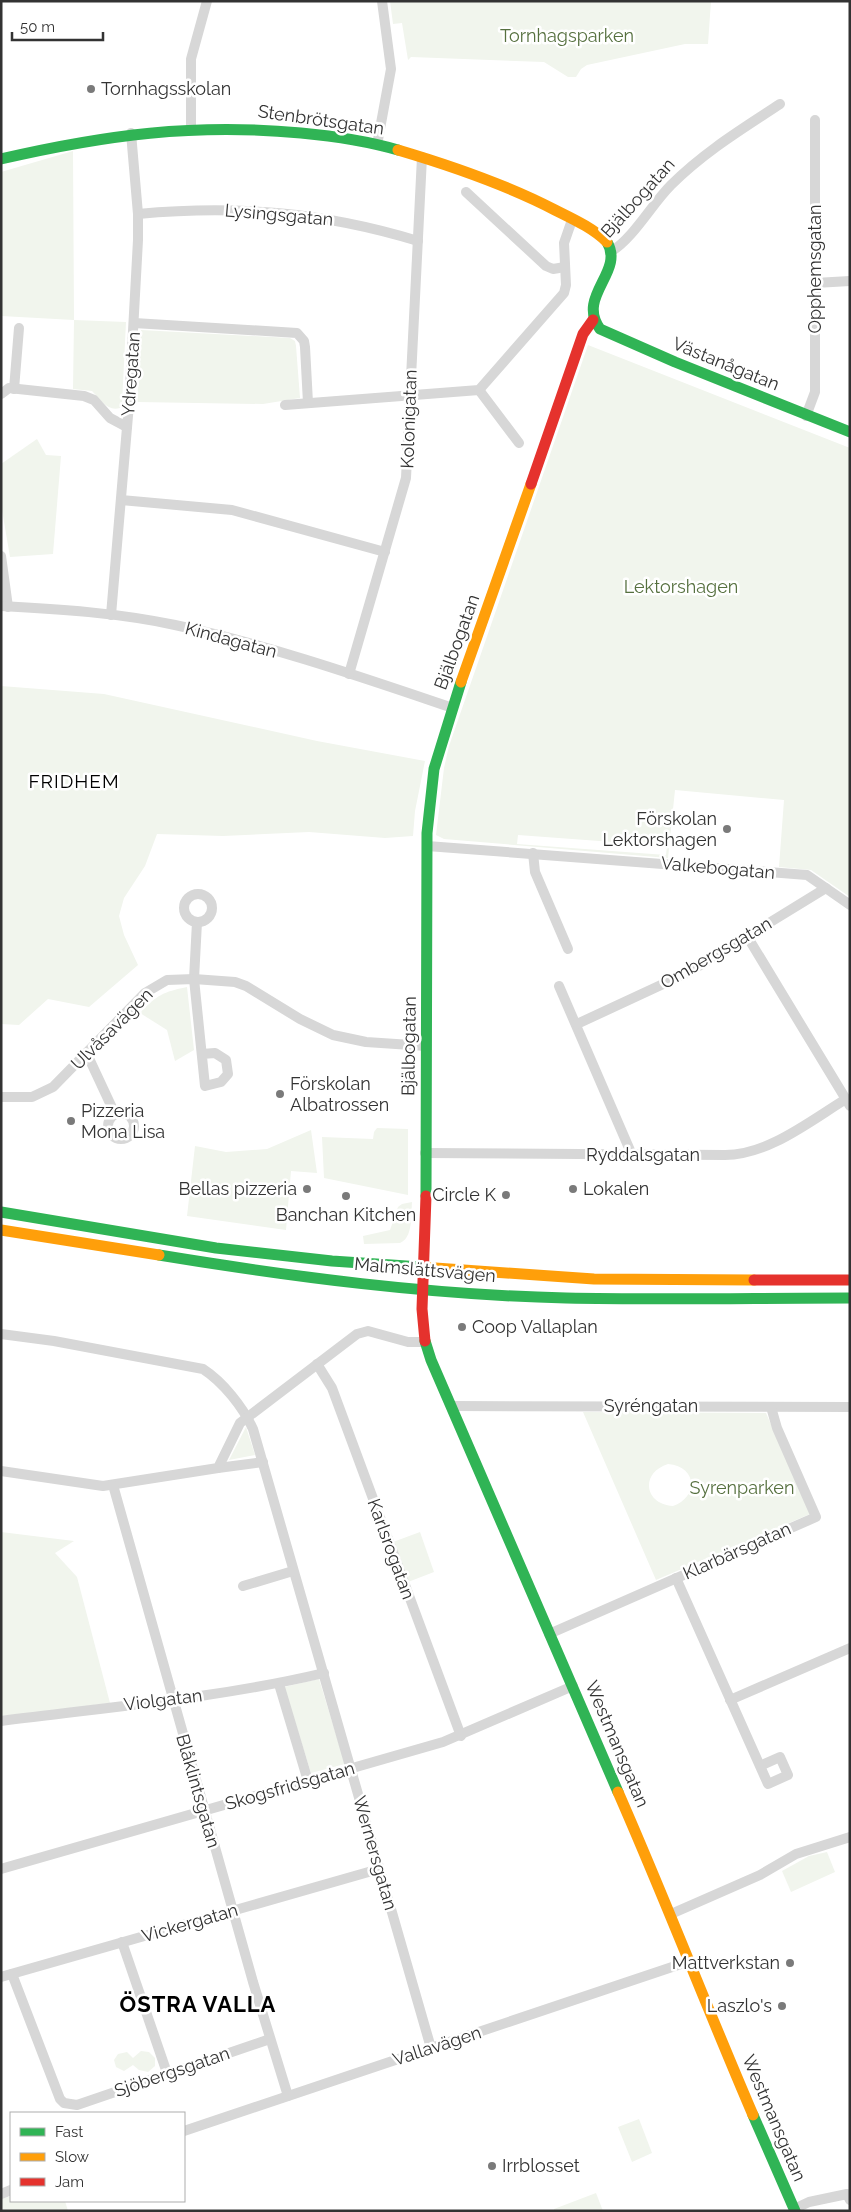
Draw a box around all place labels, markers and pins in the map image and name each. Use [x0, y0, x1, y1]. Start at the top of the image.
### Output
place label: Tornhagsskolan [101, 78, 231, 99]
marker: Tornhagsskolan [85, 83, 97, 95]
place label: Förskolan Lektorshagen [603, 808, 717, 850]
marker: Förskolan Lektorshagen [721, 823, 733, 835]
place label: Förskolan Albatrossen [290, 1073, 389, 1115]
marker: Förskolan Albatrossen [274, 1088, 286, 1100]
place label: Pizzeria Mona Lisa [81, 1100, 165, 1142]
marker: Pizzeria Mona Lisa [65, 1115, 77, 1127]
place label: Bellas pizzeria [178, 1178, 297, 1199]
place label: Lokalen [583, 1178, 649, 1199]
marker: Bellas pizzeria [301, 1183, 313, 1195]
marker: Lokalen [567, 1183, 579, 1195]
place label: Circle K [432, 1184, 496, 1205]
marker: Circle K [500, 1189, 512, 1201]
marker: Banchan Kitchen [340, 1190, 352, 1202]
place label: Banchan Kitchen [276, 1204, 416, 1225]
place label: Coop Vallaplan [472, 1316, 598, 1337]
marker: Coop Vallaplan [456, 1321, 468, 1333]
place label: Mattverkstan [672, 1952, 780, 1973]
marker: Mattverkstan [784, 1957, 796, 1969]
place label: Laszlo's [707, 1995, 772, 2016]
marker: Laszlo's [776, 2000, 788, 2012]
place label: Irrblosset [502, 2155, 580, 2176]
marker: Irrblosset [486, 2160, 498, 2172]

